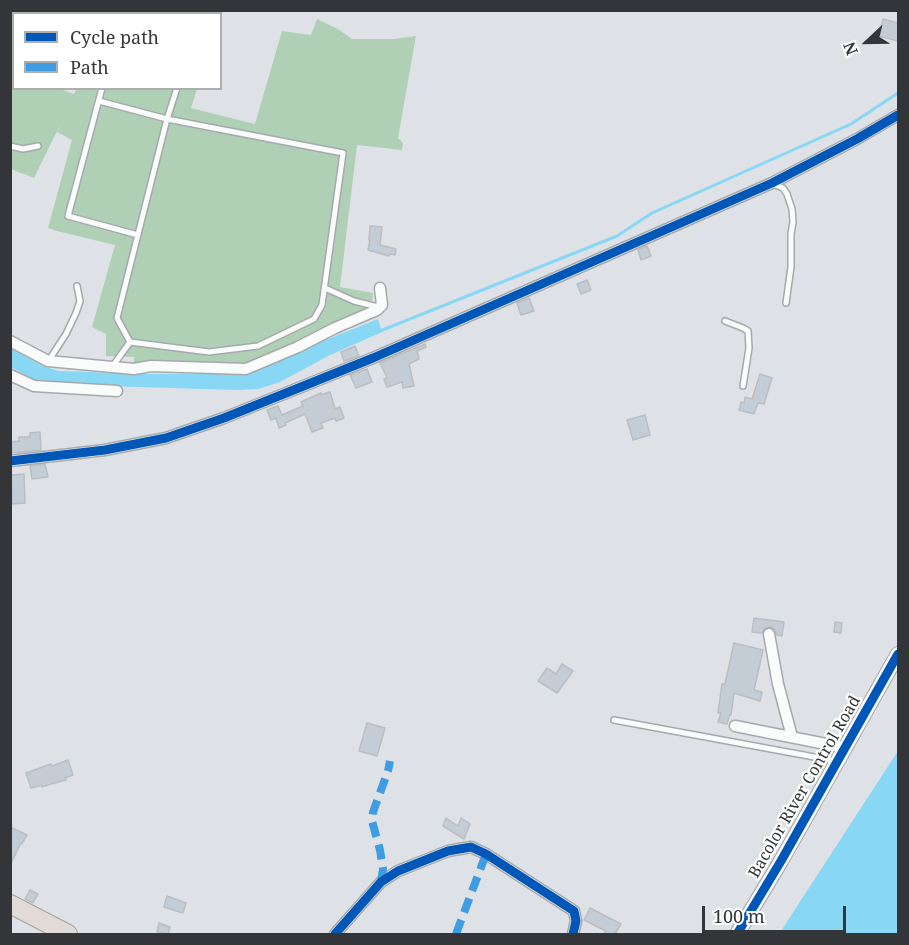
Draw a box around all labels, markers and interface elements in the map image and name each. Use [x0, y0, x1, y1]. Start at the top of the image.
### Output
legend [12, 12, 222, 90]
north arrow [837, 12, 897, 72]
text: Cycle path [70, 25, 159, 49]
text: N [838, 39, 863, 59]
text: Path [70, 55, 109, 79]
street label: Bacolor River Control Road [745, 693, 865, 881]
scale bar [705, 894, 849, 932]
text: 100 m [713, 904, 765, 928]

